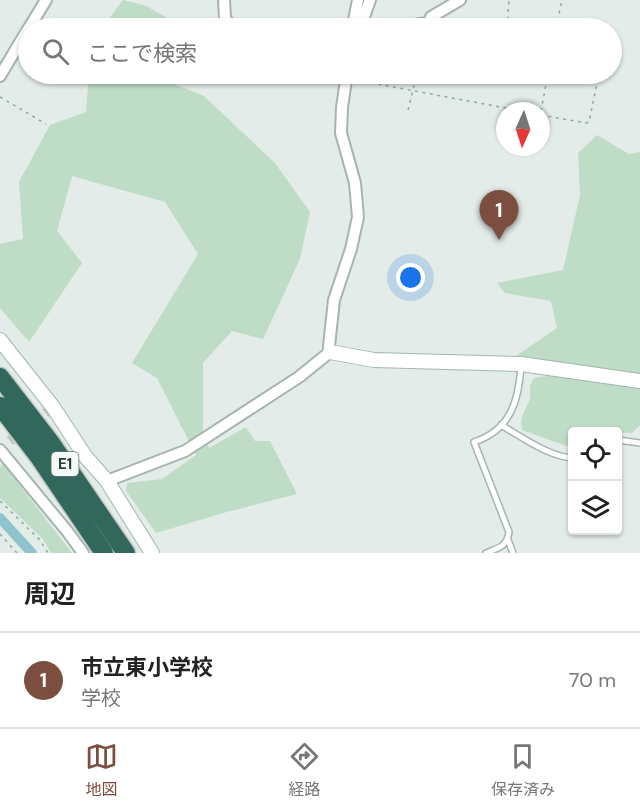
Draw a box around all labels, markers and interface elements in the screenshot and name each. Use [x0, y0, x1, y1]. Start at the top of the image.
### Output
search box [18, 18, 622, 84]
icon: search [39, 35, 72, 68]
text: ここで検索 [87, 39, 197, 68]
north arrow [496, 102, 550, 156]
pin: 1 [480, 190, 518, 240]
your location [396, 263, 425, 292]
map controls [568, 427, 622, 535]
button: locate [568, 427, 622, 481]
road number: E1 [52, 452, 78, 476]
button: layers [568, 481, 622, 535]
text: 周辺 [24, 577, 76, 611]
text: 市立東小学校 [81, 653, 213, 682]
text: 1 [40, 667, 47, 693]
text: 70 m [569, 667, 616, 693]
text: 学校 [81, 685, 121, 711]
tab: 地図 [85, 740, 118, 800]
tab: 経路 [288, 740, 321, 800]
tab: 保存済み [491, 740, 555, 800]

